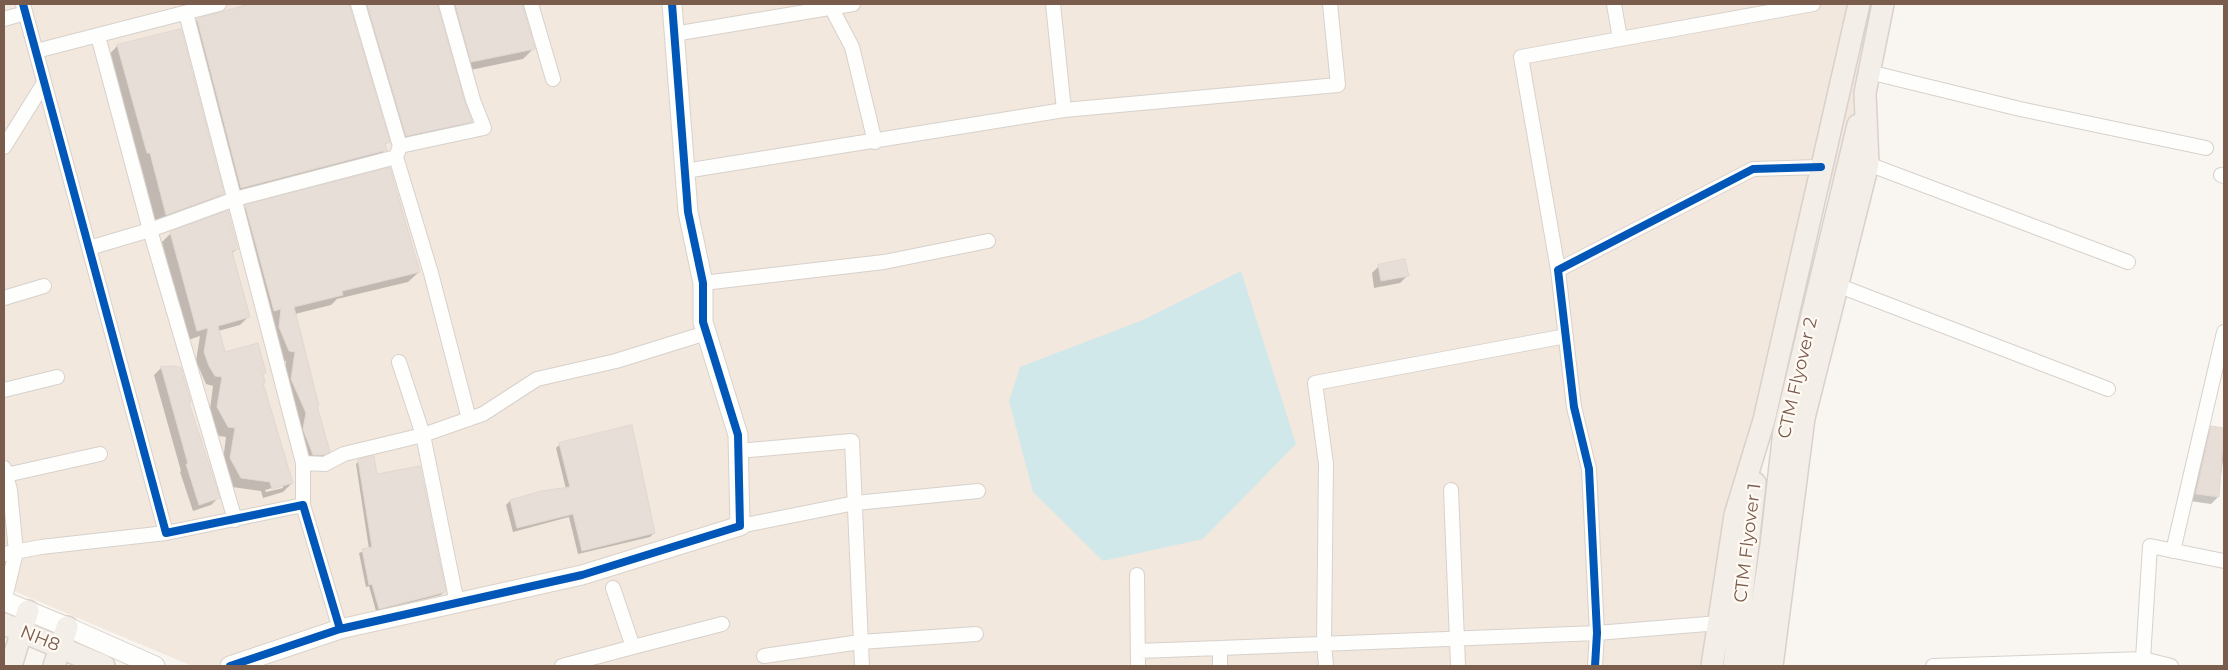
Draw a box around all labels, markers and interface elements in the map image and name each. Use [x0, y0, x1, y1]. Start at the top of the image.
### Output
street label: CTM Flyover 2 [1774, 315, 1822, 441]
street label: CTM Flyover 1 [1730, 482, 1766, 604]
street label: NH8 [17, 621, 63, 657]

